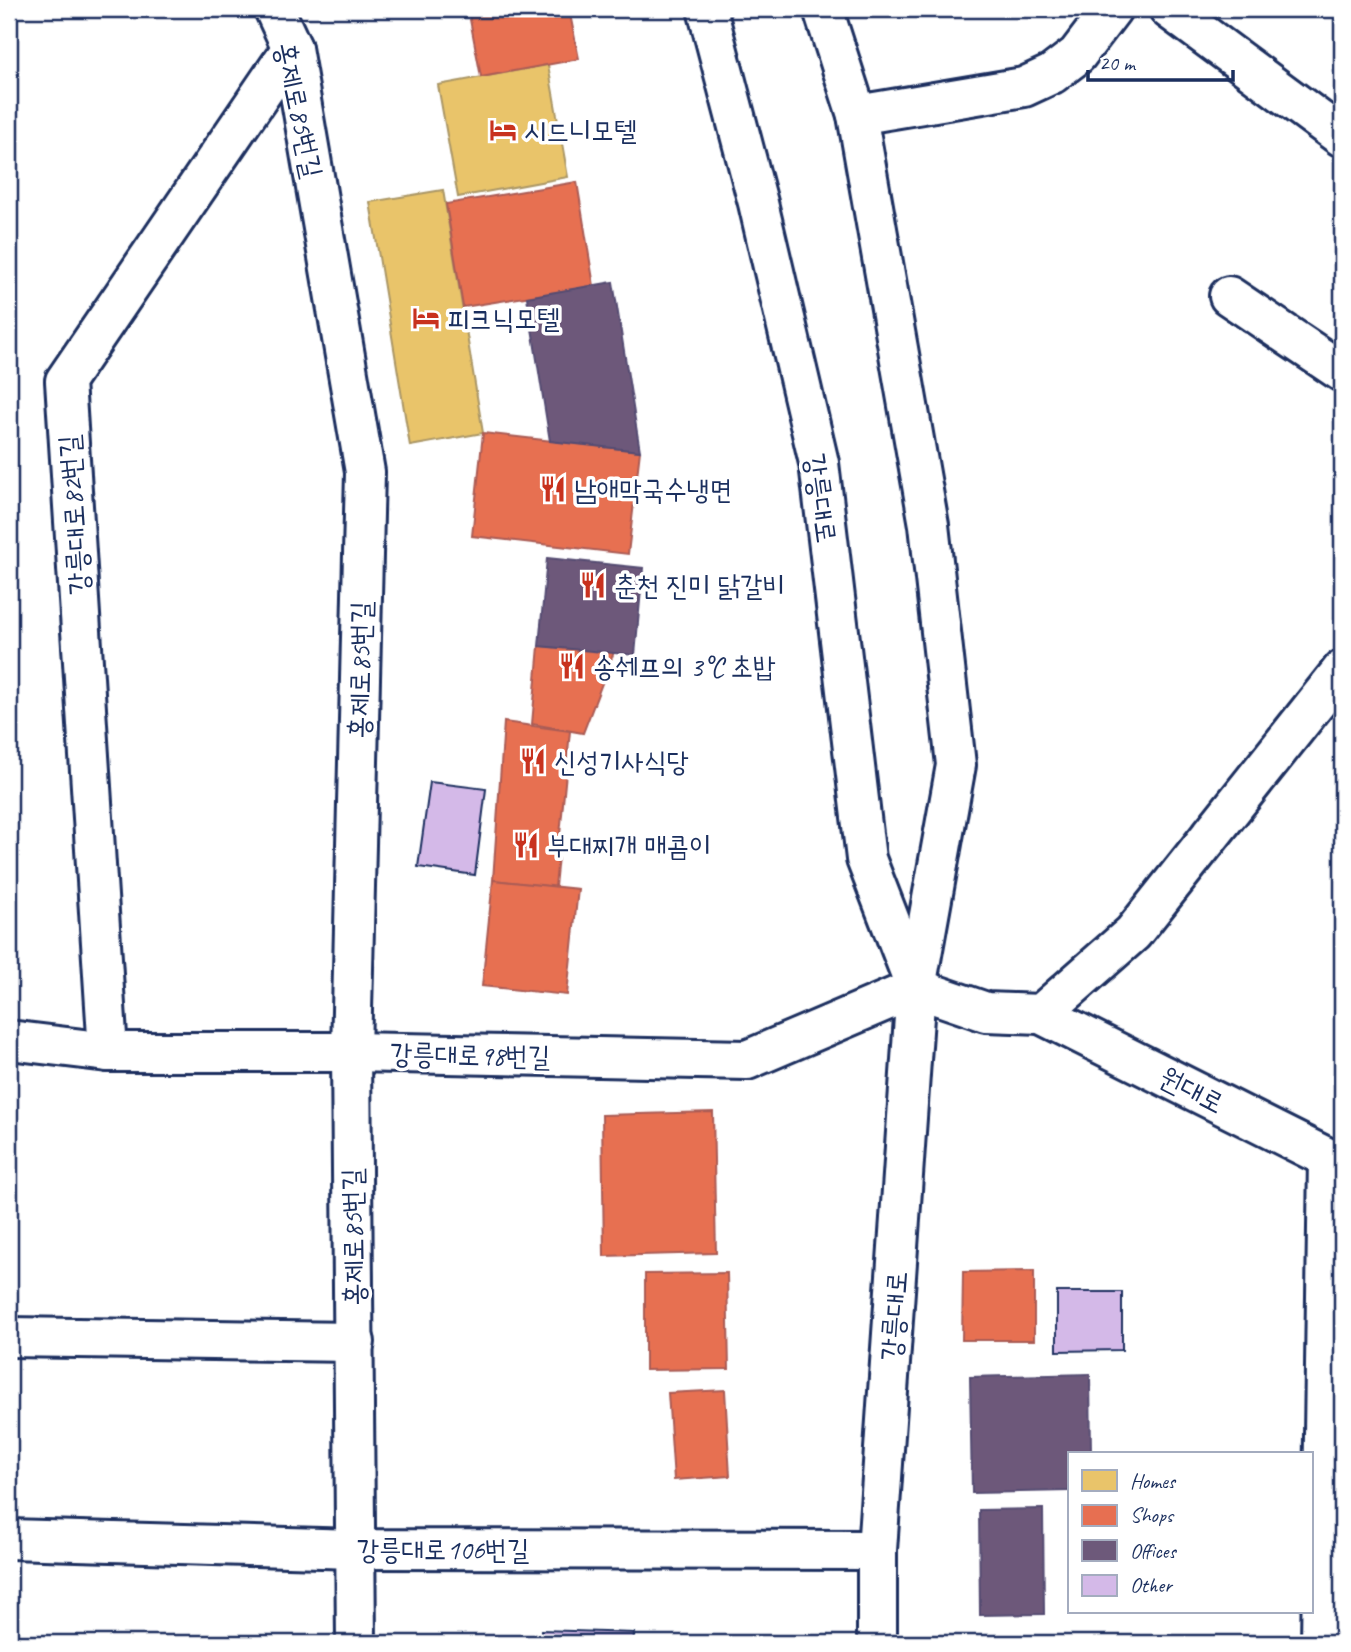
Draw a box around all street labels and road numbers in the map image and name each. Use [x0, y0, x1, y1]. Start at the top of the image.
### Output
street label: 홍제로85번길 [268, 39, 330, 181]
street label: 강릉대로82번길 [51, 434, 97, 596]
street label: 강릉대로 [797, 451, 845, 545]
street label: 홍제로85번길 [341, 601, 379, 739]
street label: 강릉대로98번길 [390, 1036, 550, 1074]
street label: 원대로 [1154, 1059, 1230, 1121]
street label: 홍제로85번길 [334, 1168, 372, 1306]
street label: 강릉대로 [873, 1270, 915, 1362]
street label: 강릉대로106번길 [357, 1532, 530, 1567]

